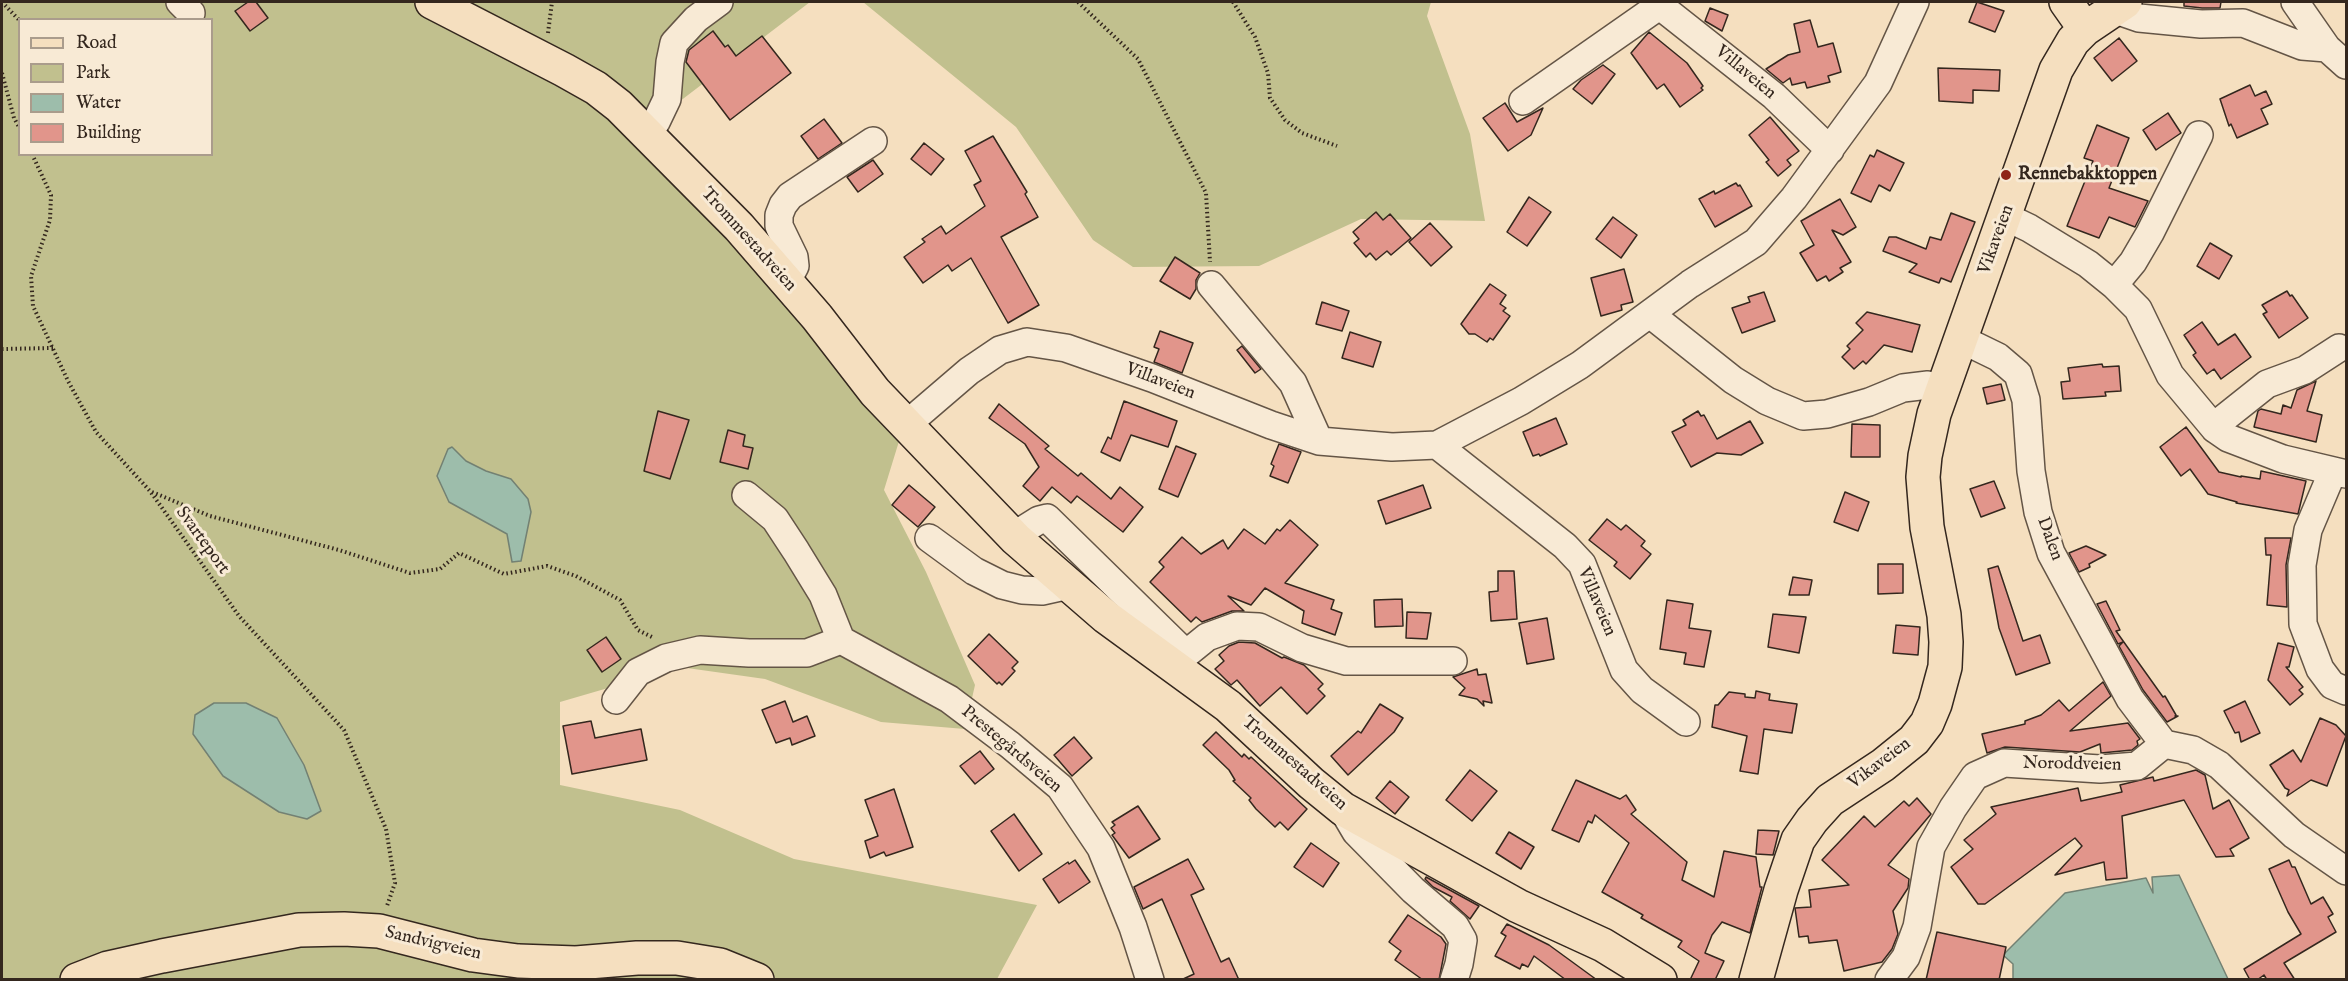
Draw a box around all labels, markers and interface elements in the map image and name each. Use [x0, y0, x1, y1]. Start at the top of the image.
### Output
legend [18, 18, 213, 156]
text: Road [76, 32, 117, 55]
street label: Villaveien [1710, 41, 1780, 105]
text: Park [76, 62, 110, 85]
text: Water [76, 92, 121, 115]
text: Building [76, 122, 141, 145]
place label: Rennebakktoppen [2018, 164, 2157, 186]
marker: Rennebakktoppen [1999, 168, 2013, 182]
street label: Trommestadveien [696, 184, 800, 296]
street label: Vikaveien [1974, 202, 2020, 278]
street label: Villaveien [1122, 359, 1198, 405]
street label: Svarteport [170, 503, 234, 579]
street label: Dalen [2031, 514, 2067, 564]
street label: Villaveien [1572, 564, 1620, 640]
street label: Prestegårdsveien [956, 702, 1066, 798]
street label: Trommestadveien [1237, 712, 1351, 816]
street label: Vikaveien [1845, 734, 1915, 794]
street label: Noroddveien [2022, 753, 2122, 777]
street label: Sandvigveien [383, 922, 483, 966]

